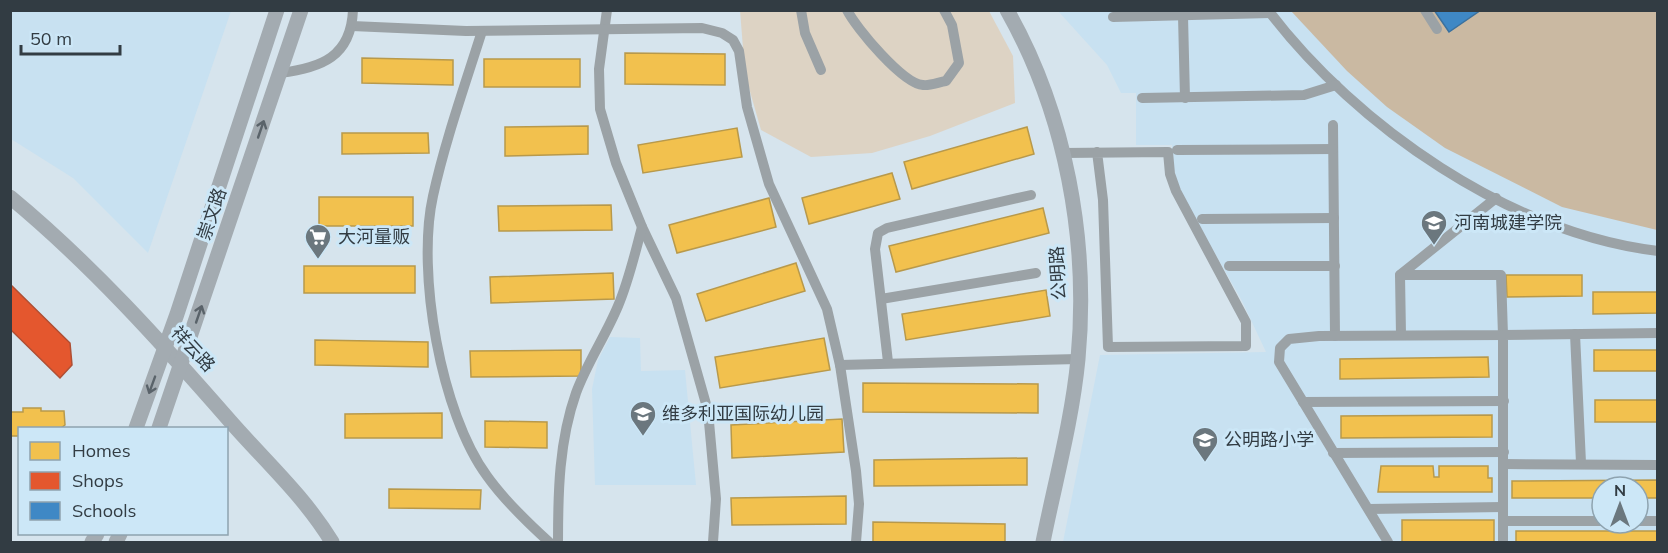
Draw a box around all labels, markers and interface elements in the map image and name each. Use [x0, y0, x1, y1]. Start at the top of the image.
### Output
scale bar [21, 18, 120, 56]
text: 50 m [30, 27, 72, 50]
one-way arrow [256, 120, 267, 139]
street label: 崇文路 [192, 185, 231, 243]
school or university icon: 河南城建学院 [1419, 208, 1449, 246]
place label: 河南城建学院 [1454, 211, 1562, 234]
supermarket icon: 大河量贩 [303, 222, 333, 260]
place label: 大河量贩 [338, 225, 410, 248]
street label: 公明路 [1045, 245, 1070, 301]
one-way arrow [194, 305, 205, 324]
street label: 祥云路 [167, 321, 220, 376]
one-way arrow [146, 375, 157, 394]
school or university icon: 维多利亚国际幼儿园 [628, 399, 658, 437]
place label: 维多利亚国际幼儿园 [662, 402, 824, 425]
school or university icon: 公明路小学 [1190, 425, 1220, 463]
legend [18, 427, 228, 535]
place label: 公明路小学 [1224, 428, 1314, 451]
text: Homes [72, 439, 131, 462]
text: Shops [72, 469, 124, 492]
north arrow [1590, 475, 1650, 535]
text: N [1614, 480, 1626, 500]
text: Schools [72, 499, 137, 522]

